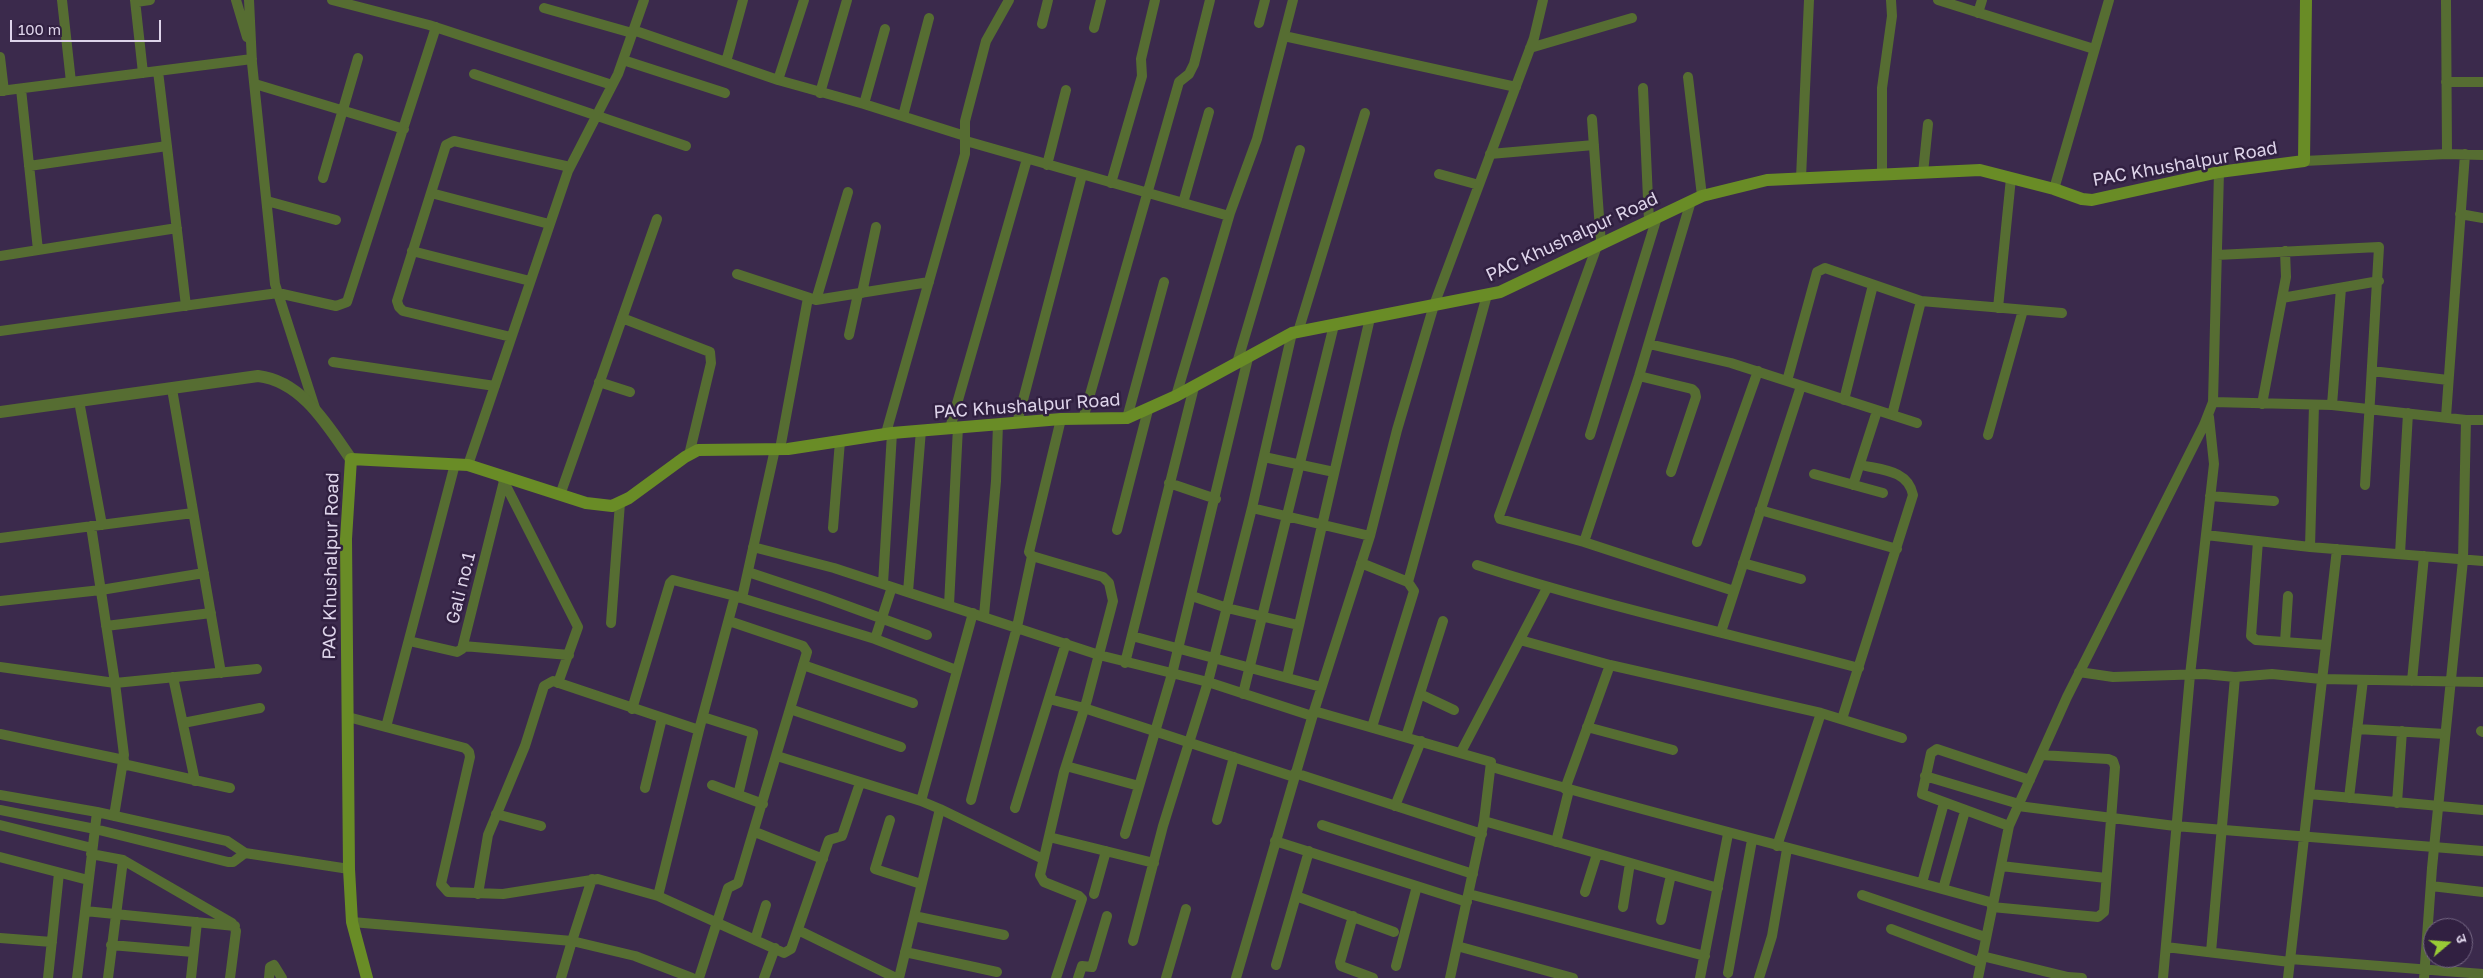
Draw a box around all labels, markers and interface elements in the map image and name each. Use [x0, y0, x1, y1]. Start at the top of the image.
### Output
scale bar [12, 10, 164, 42]
text: 100 m [18, 20, 61, 38]
street label: PAC Khushalpur Road [2091, 137, 2279, 191]
street label: PAC Khushalpur Road [1483, 188, 1661, 286]
street label: PAC Khushalpur Road [933, 389, 1121, 423]
street label: PAC Khushalpur Road [319, 472, 343, 660]
street label: Gali no.1 [442, 550, 480, 626]
north arrow [2423, 918, 2473, 968]
text: उ [2452, 932, 2471, 945]

